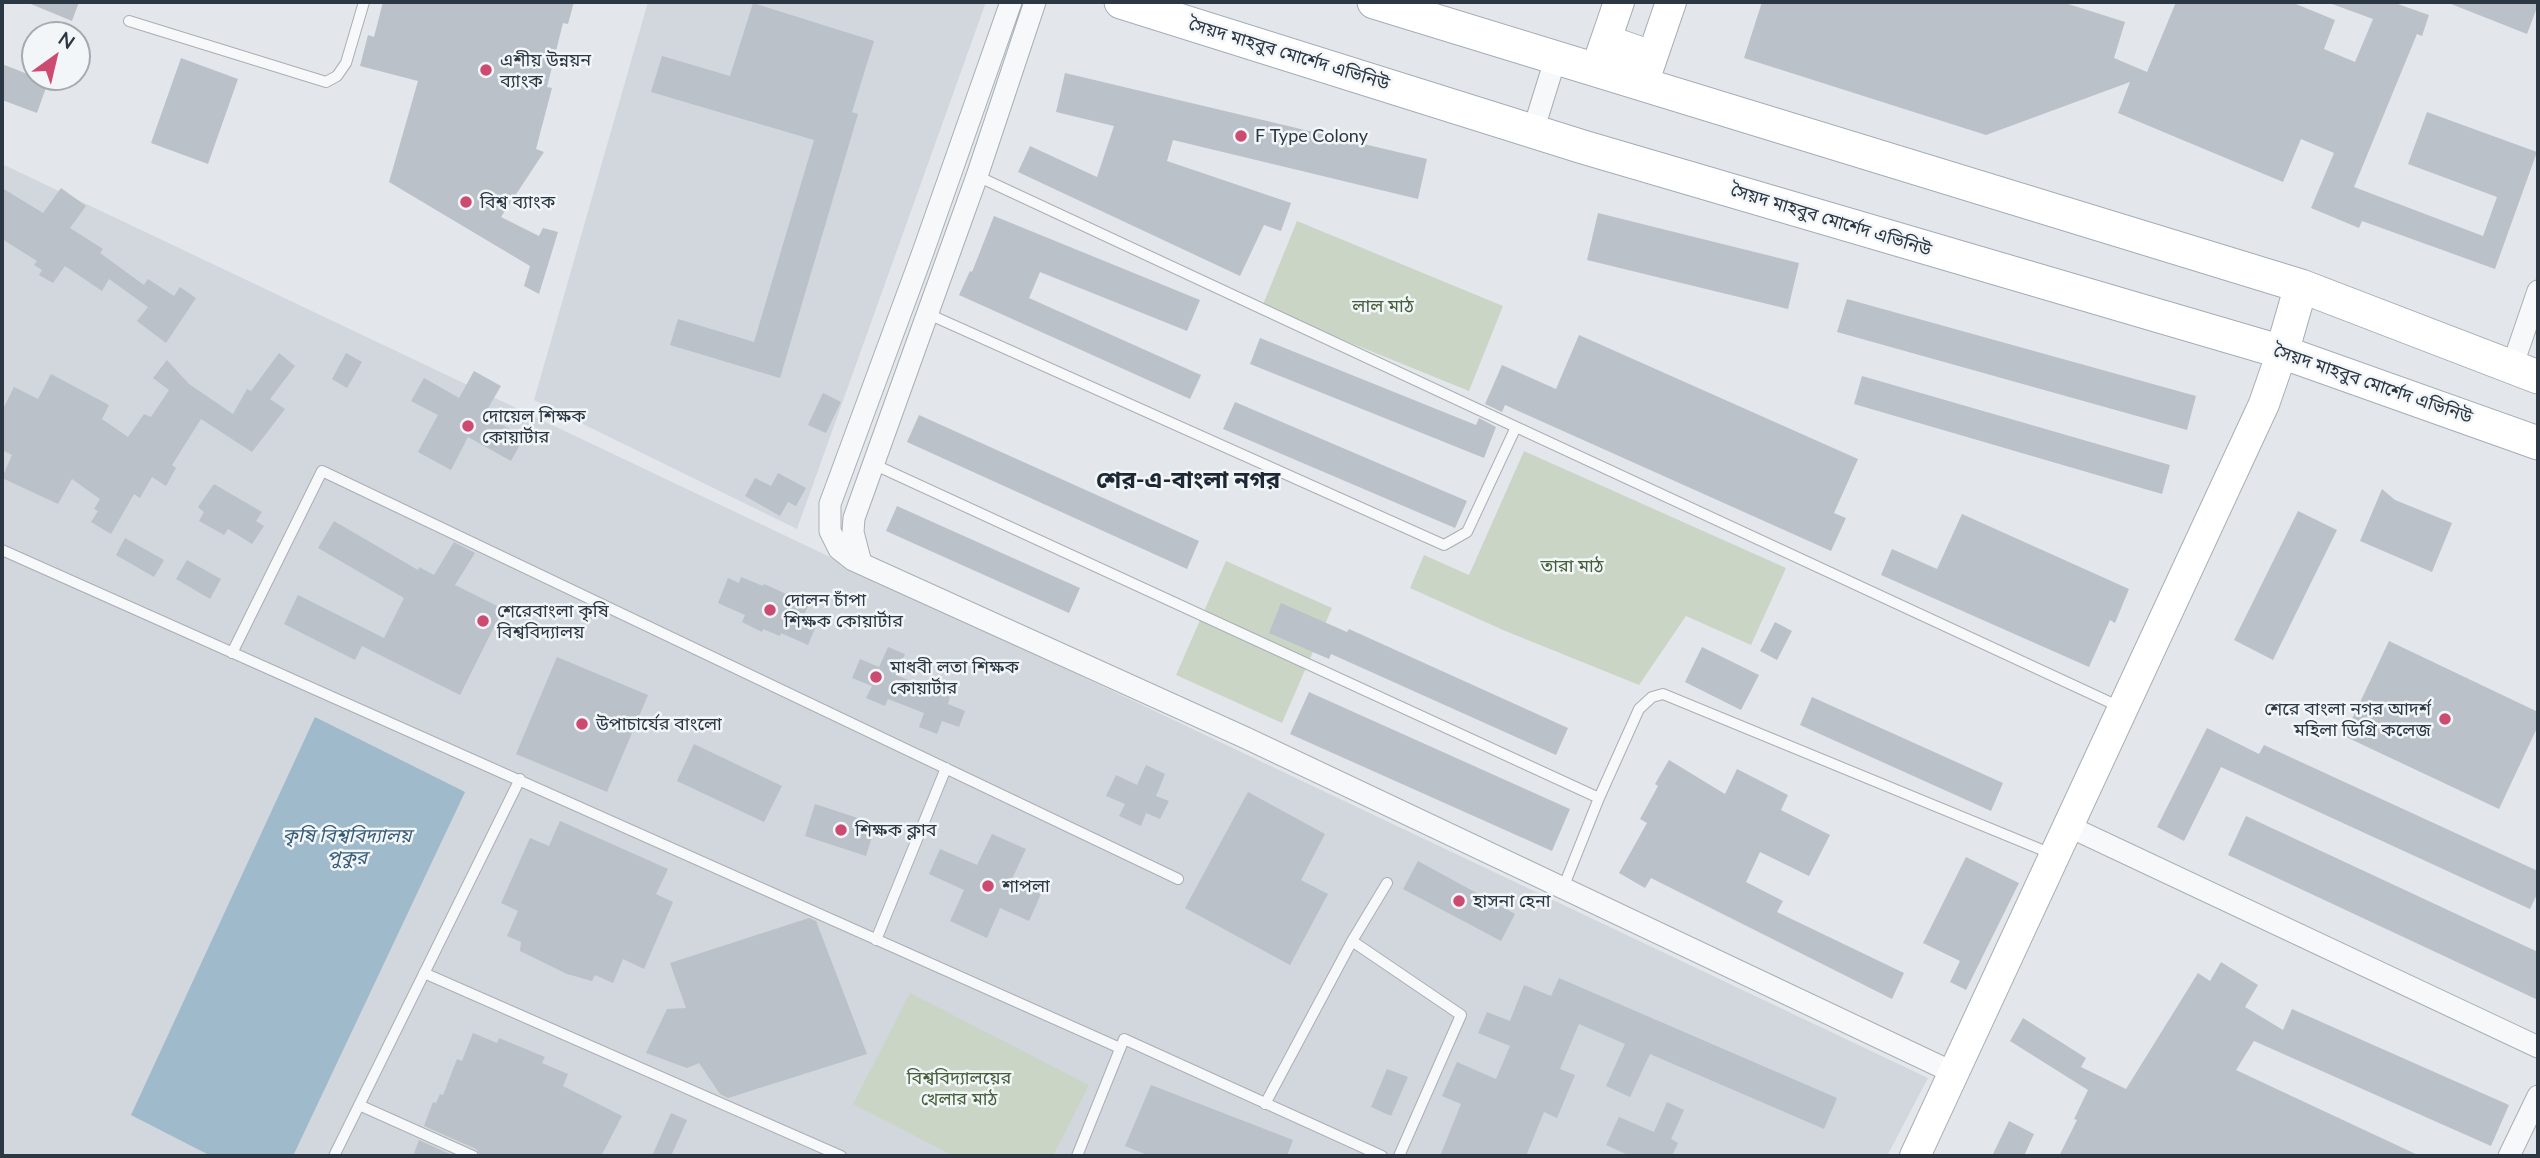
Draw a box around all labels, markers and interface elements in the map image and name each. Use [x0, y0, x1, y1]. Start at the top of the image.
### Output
street label: সৈয়দ মাহবুব মোর্শেদ এভিনিউ [1186, 13, 1392, 95]
north arrow [21, 21, 91, 91]
text: N [54, 26, 79, 53]
place label: এশীয় উন্নয়ন ব্যাংক [500, 49, 591, 92]
marker: এশীয় উন্নয়ন ব্যাংক [478, 62, 494, 78]
place label: F Type Colony [1255, 125, 1368, 147]
marker: F Type Colony [1233, 128, 1249, 144]
street label: সৈয়দ মাহবুব মোর্শেদ এভিনিউ [1728, 179, 1934, 261]
place label: বিশ্ব ব্যাংক [480, 191, 555, 213]
marker: বিশ্ব ব্যাংক [458, 194, 474, 210]
park label: লাল মাঠ [1352, 295, 1414, 317]
street label: সৈয়দ মাহবুব মোর্শেদ এভিনিউ [2271, 340, 2475, 428]
place label: দোয়েল শিক্ষক কোয়ার্টার [482, 405, 586, 448]
marker: দোয়েল শিক্ষক কোয়ার্টার [460, 418, 476, 434]
district label: শের-এ-বাংলা নগর [1096, 466, 1280, 494]
park label: তারা মাঠ [1540, 555, 1604, 577]
place label: দোলন চাঁপা শিক্ষক কোয়ার্টার [784, 589, 903, 632]
place label: শেরেবাংলা কৃষি বিশ্ববিদ্যালয় [497, 600, 609, 642]
marker: দোলন চাঁপা শিক্ষক কোয়ার্টার [762, 602, 778, 618]
marker: শেরেবাংলা কৃষি বিশ্ববিদ্যালয় [475, 613, 491, 629]
place label: মাধবী লতা শিক্ষক কোয়ার্টার [890, 656, 1019, 698]
marker: মাধবী লতা শিক্ষক কোয়ার্টার [868, 669, 884, 685]
place label: শেরে বাংলা নগর আদর্শ মহিলা ডিগ্রি কলেজ [2264, 698, 2431, 740]
marker: শেরে বাংলা নগর আদর্শ মহিলা ডিগ্রি কলেজ [2437, 711, 2453, 727]
place label: উপাচার্যের বাংলো [596, 713, 722, 735]
marker: উপাচার্যের বাংলো [574, 716, 590, 732]
place label: শিক্ষক ক্লাব [855, 819, 937, 841]
marker: শিক্ষক ক্লাব [833, 822, 849, 838]
water label: কৃষি বিশ্ববিদ্যালয় পুকুর [283, 825, 411, 869]
place label: শাপলা [1002, 875, 1050, 897]
marker: শাপলা [980, 878, 996, 894]
place label: হাসনা হেনা [1473, 890, 1551, 912]
marker: হাসনা হেনা [1451, 893, 1467, 909]
park label: বিশ্ববিদ্যালয়ের খেলার মাঠ [907, 1067, 1011, 1110]

